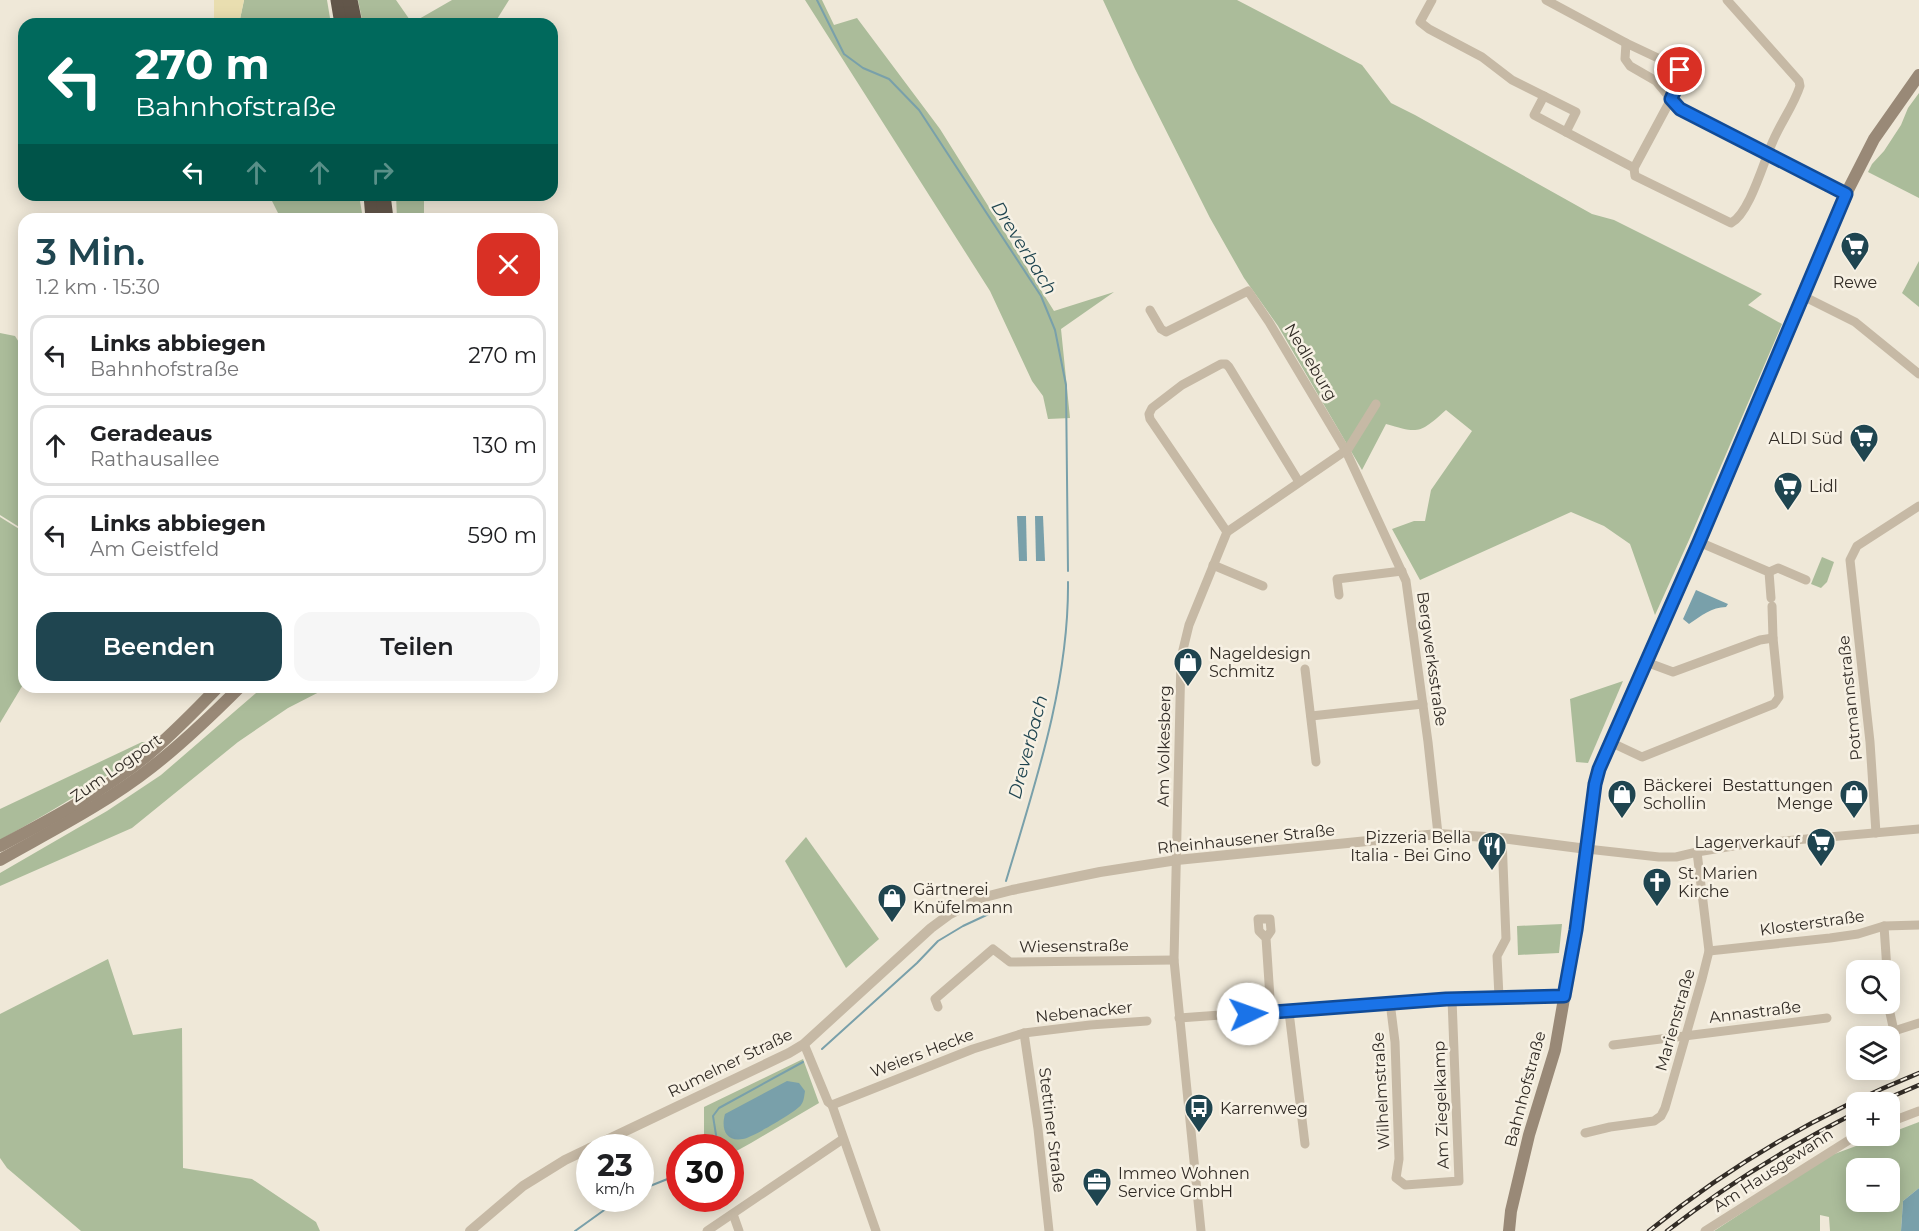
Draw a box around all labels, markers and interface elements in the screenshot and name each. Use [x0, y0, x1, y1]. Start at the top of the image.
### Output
text: 270 m [135, 38, 269, 90]
icon: left [36, 42, 114, 120]
pin [1654, 44, 1705, 95]
icon: arrive [1663, 53, 1696, 86]
text: Bahnhofstraße [135, 90, 336, 123]
icon: left [177, 156, 210, 189]
icon: ahead [240, 156, 273, 189]
icon: ahead [303, 156, 336, 189]
icon: right [366, 156, 399, 189]
water label: Dreverbach [986, 197, 1062, 299]
text: 3 Min. [36, 230, 145, 274]
supermarket icon: Rewe [1839, 230, 1871, 272]
button: close [477, 233, 540, 296]
place label: Rewe [1833, 273, 1877, 292]
text: 1.2 km · 15:30 [36, 275, 160, 299]
street label: Nedleburg [1281, 320, 1341, 404]
text: Links abbiegen [90, 330, 266, 357]
icon: left [39, 339, 72, 372]
text: 270 m [468, 342, 537, 369]
text: Bahnhofstraße [90, 357, 239, 381]
text: Geradeaus [90, 420, 212, 447]
supermarket icon: ALDI Süd [1848, 422, 1880, 464]
icon: ahead [39, 429, 72, 462]
place label: ALDI Süd [1768, 429, 1843, 448]
text: 130 m [473, 432, 537, 459]
text: Rathausallee [90, 447, 220, 471]
supermarket icon: Lidl [1772, 470, 1804, 512]
place label: Lidl [1809, 477, 1838, 496]
text: Links abbiegen [90, 510, 266, 537]
icon: left [39, 519, 72, 552]
text: 590 m [467, 522, 537, 549]
text: Am Geistfeld [90, 537, 219, 561]
street label: Bergwerksstraße [1413, 591, 1451, 727]
button: Beenden [36, 612, 282, 681]
button: Teilen [294, 612, 540, 681]
street label: Potmannstraße [1834, 634, 1866, 762]
place label: Nageldesign Schmitz [1209, 644, 1311, 681]
shop icon: Nageldesign Schmitz [1172, 646, 1204, 688]
street label: Am Volkesberg [1153, 685, 1175, 807]
water label: Dreverbach [1004, 693, 1052, 801]
street label: Zum Logport [67, 729, 165, 806]
place label: Bäckerei Schollin [1643, 776, 1712, 813]
place label: Bestattungen Menge [1722, 776, 1833, 813]
shop icon: Bäckerei Schollin [1606, 778, 1638, 820]
shop icon: Bestattungen Menge [1838, 778, 1870, 820]
street label: Rheinhausener Straße [1156, 820, 1336, 858]
supermarket icon: Lagerverkauf [1805, 826, 1837, 868]
place label: Pizzeria Bella Italia - Bei Gino [1350, 828, 1471, 865]
restaurant icon: Pizzeria Bella Italia - Bei Gino [1476, 830, 1508, 872]
place label: Lagerverkauf [1694, 833, 1801, 852]
place label: St. Marien Kirche [1678, 864, 1758, 901]
church icon: St. Marien Kirche [1641, 866, 1673, 908]
place label: Gärtnerei Knüfelmann [913, 880, 1013, 917]
shop icon: Gärtnerei Knüfelmann [876, 882, 908, 924]
street label: Klosterstraße [1758, 906, 1866, 940]
street label: Wiesenstraße [1019, 936, 1129, 956]
map controls [1846, 960, 1900, 1212]
button: search [1846, 960, 1900, 1014]
street label: Marienstraße [1651, 967, 1699, 1073]
position arrow [1216, 982, 1280, 1046]
street label: Nebenacker [1034, 997, 1134, 1027]
street label: Annastraße [1708, 997, 1802, 1027]
street label: Rumelner Straße [665, 1025, 795, 1101]
street label: Weiers Hecke [868, 1025, 976, 1081]
button: layers [1846, 1026, 1900, 1080]
street label: Bahnhofstraße [1500, 1029, 1550, 1149]
street label: Wilhelmstraße [1368, 1032, 1394, 1150]
street label: Am Ziegelkamp [1429, 1040, 1453, 1170]
street label: Stettiner Straße [1035, 1066, 1069, 1194]
bus stop icon: Karrenweg [1183, 1092, 1215, 1134]
button: + [1846, 1092, 1900, 1146]
place label: Karrenweg [1220, 1099, 1308, 1118]
street label: Am Hausgewann [1710, 1124, 1836, 1216]
speed limit sign: 30 [666, 1134, 744, 1212]
text: 23 [597, 1147, 633, 1184]
button: − [1846, 1158, 1900, 1212]
place label: Immeo Wohnen Service GmbH [1118, 1164, 1250, 1201]
office icon: Immeo Wohnen Service GmbH [1081, 1166, 1113, 1208]
text: km/h [595, 1179, 635, 1198]

